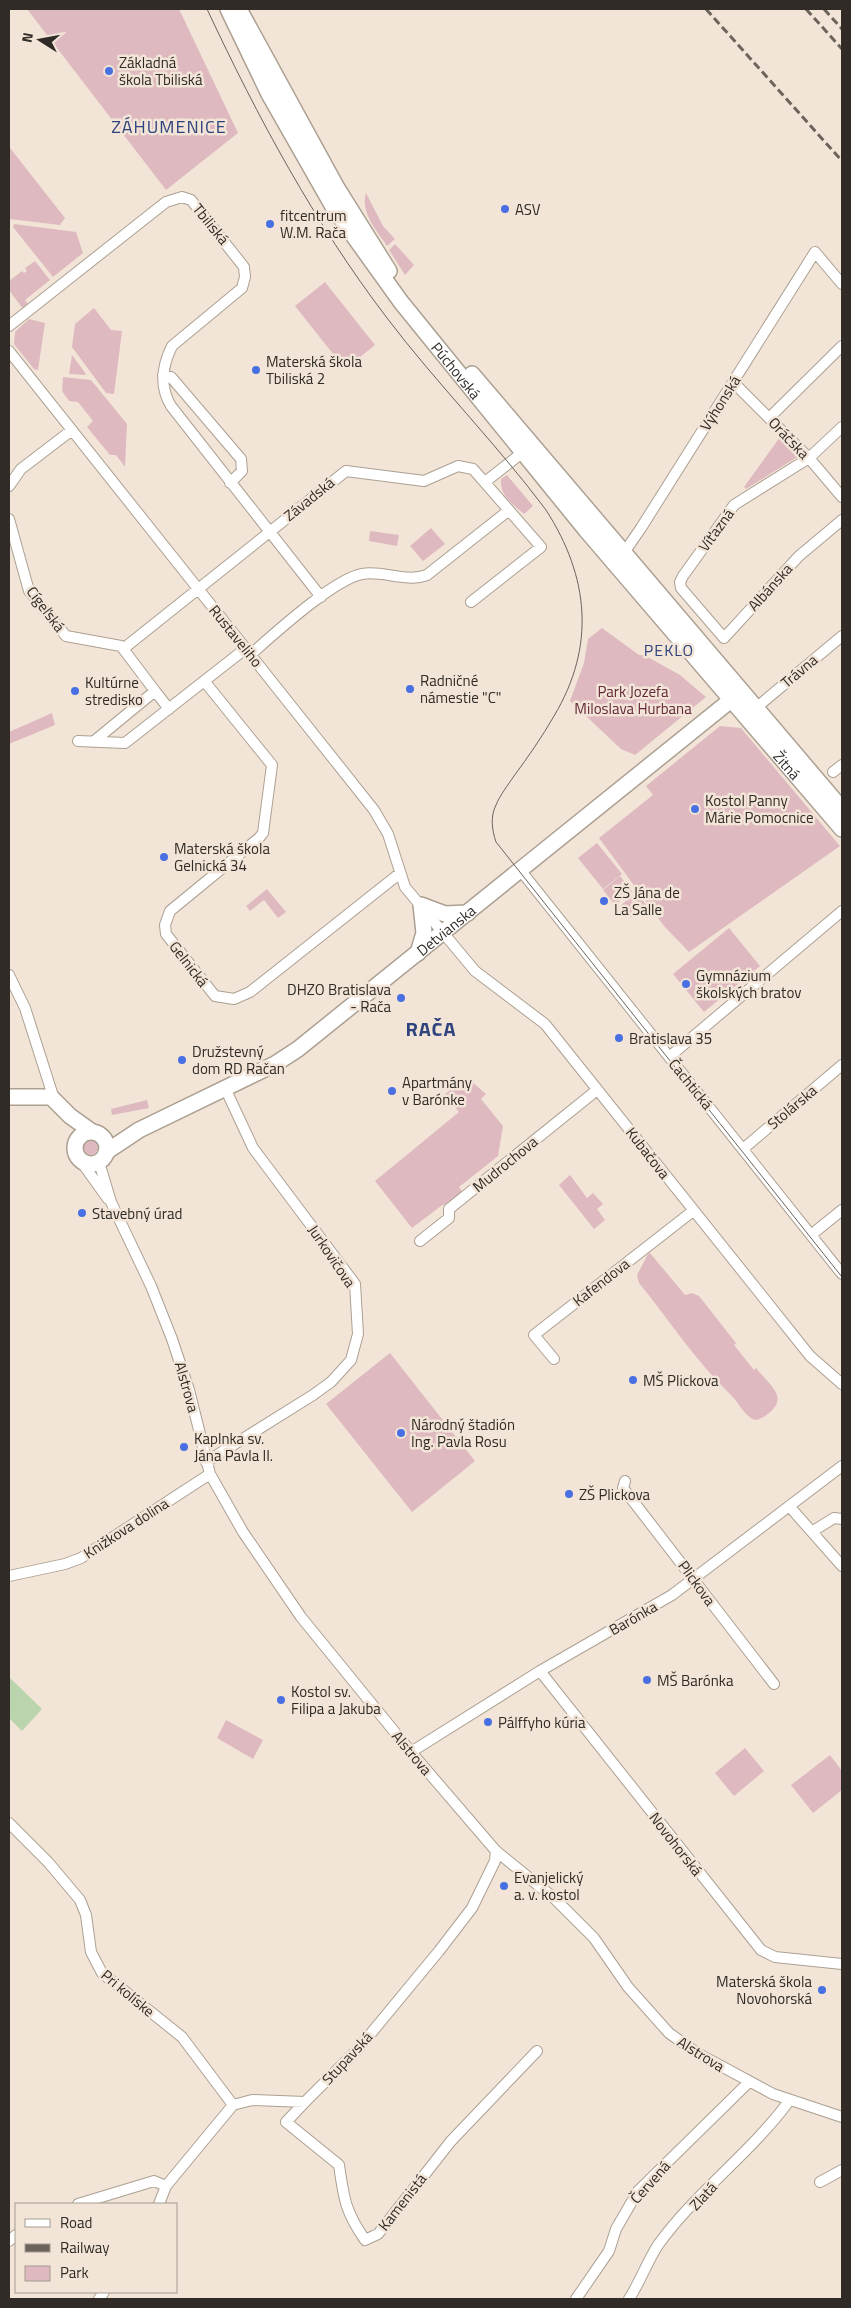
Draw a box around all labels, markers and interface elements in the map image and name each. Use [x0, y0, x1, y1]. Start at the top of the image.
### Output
north arrow [15, 15, 65, 65]
text: N [16, 31, 38, 44]
place label: Základná škola Tbiliská [119, 51, 203, 91]
marker: Základná škola Tbiliská [103, 65, 115, 77]
district label: ZÁHUMENICE [111, 113, 227, 140]
street label: Tbiliská [187, 198, 235, 250]
place label: ASV [515, 198, 541, 221]
marker: ASV [499, 203, 511, 215]
place label: fitcentrum W.M. Rača [280, 204, 347, 244]
marker: fitcentrum W.M. Rača [264, 218, 276, 230]
street label: Púchovská [426, 337, 487, 404]
place label: Materská škola Tbiliská 2 [266, 350, 362, 390]
marker: Materská škola Tbiliská 2 [250, 364, 262, 376]
street label: Výhonská [694, 370, 746, 435]
street label: Oráčska [763, 412, 815, 465]
street label: Závadská [279, 471, 340, 527]
street label: Víťazná [692, 503, 740, 556]
street label: Albánska [742, 558, 798, 616]
street label: Cígeľská [21, 581, 71, 637]
street label: Rustaveliho [204, 600, 268, 672]
district label: PEKLO [644, 638, 694, 662]
street label: Trávna [776, 648, 823, 693]
place label: Radničné námestie "C" [420, 669, 501, 709]
place label: Kultúrne stredisko [85, 671, 143, 711]
park label: Park Jozefa Miloslava Hurbana [574, 680, 692, 720]
marker: Radničné námestie "C" [404, 683, 416, 695]
marker: Kultúrne stredisko [69, 685, 81, 697]
street label: Žitná [768, 745, 807, 785]
place label: Kostol Panny Márie Pomocnice [705, 789, 814, 829]
marker: Kostol Panny Márie Pomocnice [689, 803, 701, 815]
place label: Materská škola Gelnická 34 [174, 837, 270, 877]
marker: Materská škola Gelnická 34 [158, 851, 170, 863]
place label: ZŠ Jána de La Salle [614, 881, 680, 921]
marker: ZŠ Jána de La Salle [598, 895, 610, 907]
street label: Detvianska [411, 899, 481, 961]
street label: Gelnická [164, 936, 215, 992]
place label: Gymnázium školských bratov [696, 964, 801, 1004]
place label: DHZO Bratislava - Rača [287, 978, 391, 1018]
marker: Gymnázium školských bratov [680, 978, 692, 990]
marker: DHZO Bratislava - Rača [395, 992, 407, 1004]
district label: RAČA [406, 1013, 457, 1044]
place label: Bratislava 35 [629, 1027, 712, 1050]
marker: Bratislava 35 [613, 1032, 625, 1044]
place label: Družstevný dom RD Račan [192, 1040, 285, 1080]
street label: Čachtická [663, 1053, 719, 1115]
marker: Družstevný dom RD Račan [176, 1054, 188, 1066]
place label: Apartmány v Barónke [402, 1071, 472, 1111]
street label: Stolárska [762, 1079, 822, 1135]
marker: Apartmány v Barónke [386, 1085, 398, 1097]
street label: Kubačova [620, 1122, 676, 1184]
street label: Mudrochova [467, 1130, 543, 1198]
place label: Stavebný úrad [92, 1202, 182, 1225]
marker: Stavebný úrad [76, 1207, 88, 1219]
street label: Jurkovičova [302, 1220, 362, 1293]
street label: Kafendova [568, 1252, 635, 1312]
street label: Alstrova [169, 1359, 205, 1416]
place label: MŠ Plickova [643, 1369, 719, 1392]
marker: MŠ Plickova [627, 1374, 639, 1386]
place label: Národný štadión Ing. Pavla Rosu [411, 1413, 515, 1453]
place label: Kaplnka sv. Jána Pavla II. [194, 1427, 273, 1467]
marker: Národný štadión Ing. Pavla Rosu [395, 1427, 407, 1439]
marker: Kaplnka sv. Jána Pavla II. [178, 1441, 190, 1453]
place label: ZŠ Plickova [579, 1483, 651, 1506]
marker: ZŠ Plickova [563, 1488, 575, 1500]
street label: Knižkova dolina [79, 1492, 174, 1564]
street label: Plickova [673, 1555, 722, 1611]
street label: Barónka [605, 1595, 662, 1641]
place label: MŠ Barónka [657, 1669, 734, 1692]
marker: MŠ Barónka [641, 1674, 653, 1686]
place label: Kostol sv. Filipa a Jakuba [291, 1680, 381, 1720]
marker: Kostol sv. Filipa a Jakuba [275, 1694, 287, 1706]
place label: Pálffyho kúria [498, 1711, 586, 1734]
marker: Pálffyho kúria [482, 1716, 494, 1728]
street label: Alstrova [386, 1726, 438, 1781]
street label: Novohorská [644, 1807, 709, 1881]
place label: Evanjelický a. v. kostol [514, 1866, 583, 1906]
marker: Evanjelický a. v. kostol [498, 1880, 510, 1892]
street label: Pri kolíske [96, 1964, 160, 2022]
place label: Materská škola Novohorská [716, 1970, 812, 2010]
marker: Materská škola Novohorská [816, 1984, 828, 1996]
street label: Stupavská [316, 2026, 378, 2090]
street label: Alstrova [673, 2030, 730, 2078]
street label: Červená [624, 2155, 676, 2209]
street label: Kamenistá [372, 2168, 432, 2236]
street label: Zlatá [684, 2176, 723, 2215]
legend [15, 2203, 178, 2293]
text: Road [60, 2211, 92, 2234]
text: Railway [60, 2236, 110, 2259]
text: Park [60, 2261, 89, 2284]

